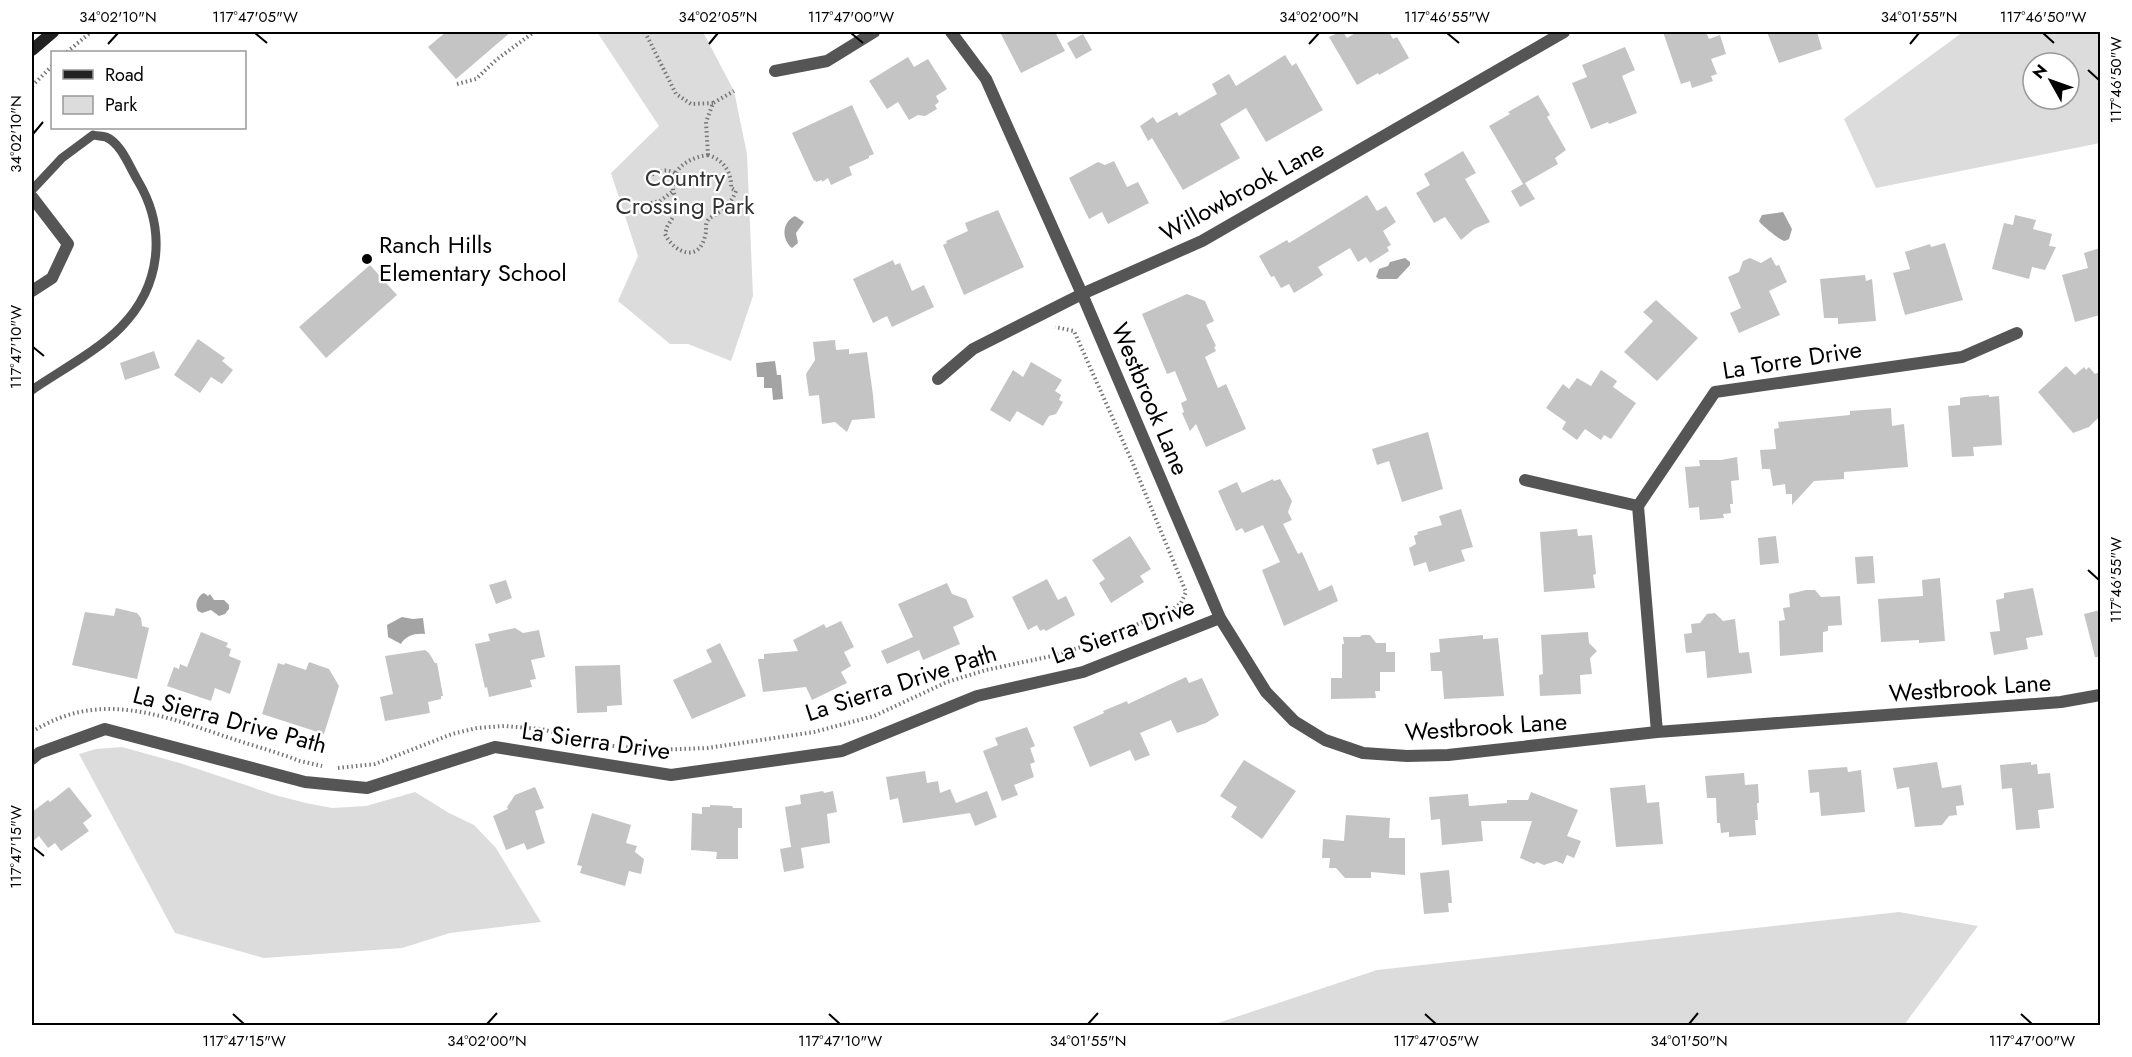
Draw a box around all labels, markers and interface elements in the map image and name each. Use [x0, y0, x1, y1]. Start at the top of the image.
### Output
text: 34°02'10"N [79, 6, 157, 28]
text: 117°47'05"W [212, 6, 298, 28]
text: 34°02'05"N [679, 6, 757, 28]
text: 117°47'00"W [808, 6, 894, 28]
text: 34°02'00"N [1279, 6, 1359, 28]
text: 117°46'55"W [1404, 6, 1490, 28]
text: 34°01'55"N [1881, 6, 1957, 28]
text: 117°46'50"W [2000, 6, 2086, 28]
text: 117°46'50"W [2105, 37, 2127, 123]
legend [51, 51, 246, 129]
north arrow [2021, 51, 2081, 111]
text: N [2027, 59, 2053, 84]
text: Road [105, 62, 144, 88]
text: Park [105, 92, 137, 118]
text: 34°02'10"N [5, 95, 27, 173]
street label: Willowbrook Lane [1153, 131, 1330, 250]
park label: Country Crossing Park [615, 160, 755, 223]
place label: Ranch Hills Elementary School [379, 227, 567, 290]
marker: Ranch Hills Elementary School [360, 252, 374, 266]
text: 117°47'10"W [5, 305, 27, 389]
street label: Westbrook Lane [1103, 317, 1198, 480]
street label: La Torre Drive [1720, 331, 1864, 388]
text: 117°46'55"W [2105, 537, 2127, 623]
street label: La Sierra Drive [1046, 588, 1199, 673]
street label: La Sierra Drive Path [801, 635, 1001, 730]
street label: Westbrook Lane [1888, 664, 2052, 711]
street label: La Sierra Drive Path [129, 677, 331, 762]
street label: Westbrook Lane [1404, 703, 1568, 750]
street label: La Sierra Drive [519, 713, 673, 768]
text: 117°47'15"W [5, 805, 27, 889]
text: 117°47'15"W [202, 1030, 286, 1052]
text: 34°02'00"N [447, 1030, 527, 1052]
text: 117°47'10"W [798, 1030, 882, 1052]
text: 34°01'55"N [1050, 1030, 1126, 1052]
text: 117°47'05"W [1393, 1030, 1479, 1052]
text: 34°01'50"N [1650, 1030, 1728, 1052]
text: 117°47'00"W [1989, 1030, 2075, 1052]

